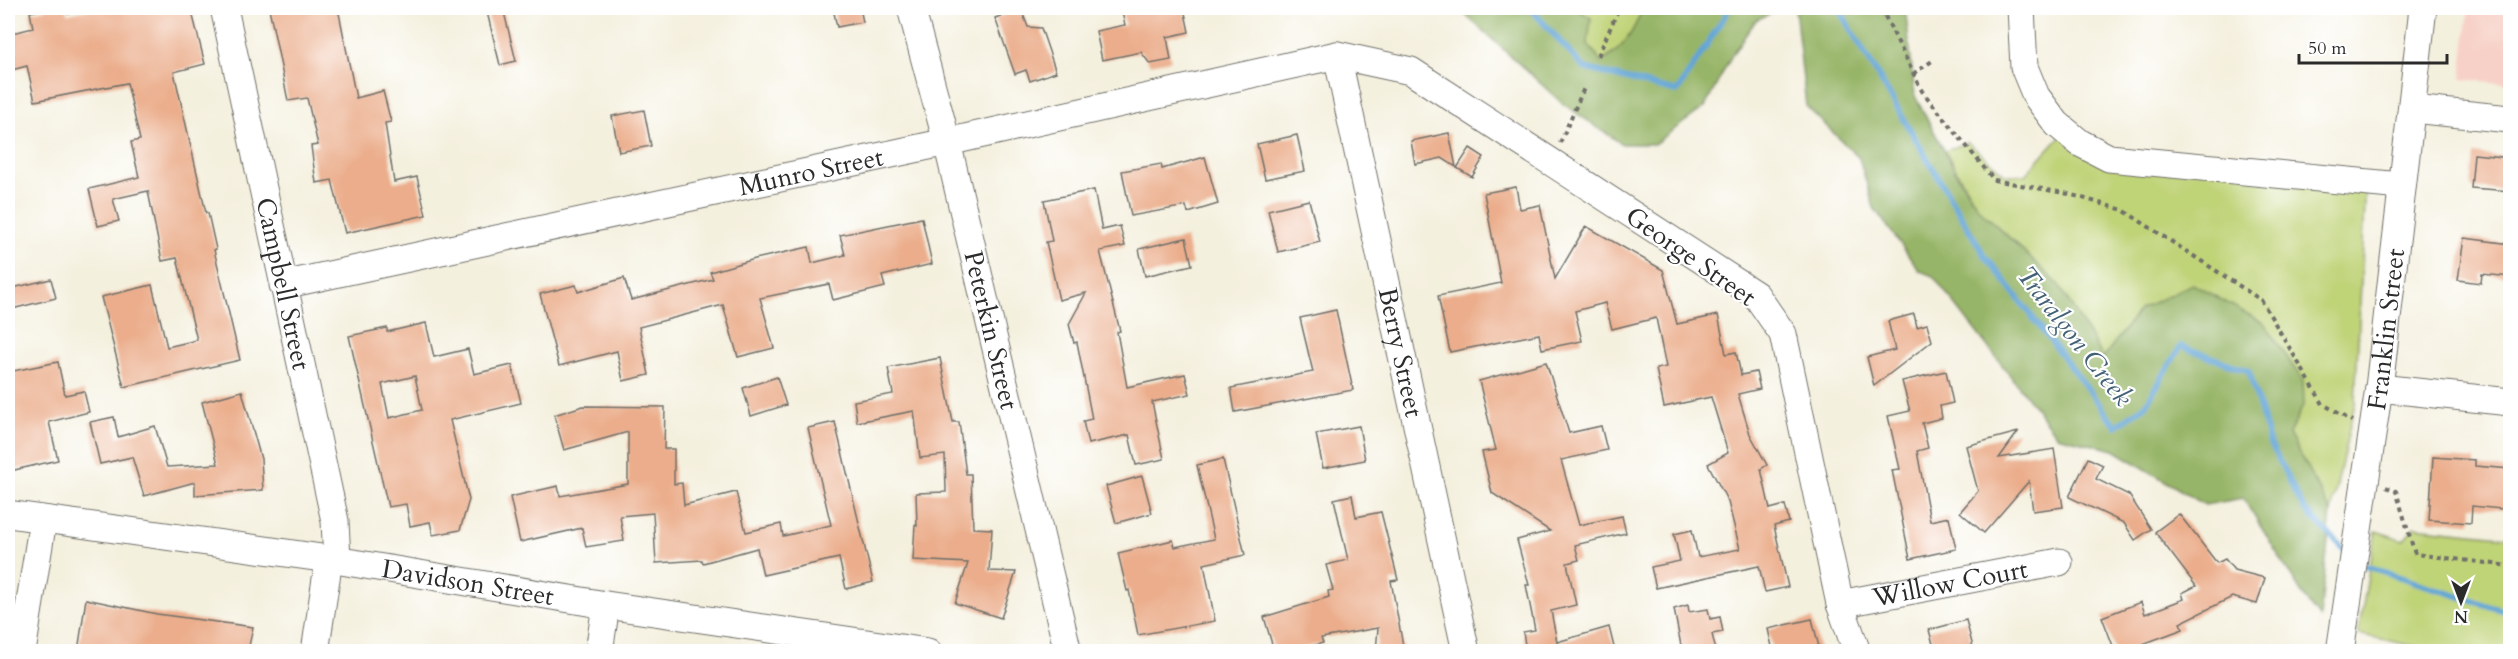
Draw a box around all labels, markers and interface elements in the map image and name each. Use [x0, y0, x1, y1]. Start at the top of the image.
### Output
scale bar [2299, 27, 2448, 65]
text: 50 m [2308, 36, 2347, 61]
street label: Munro Street [736, 139, 886, 204]
street label: Campbell Street [247, 194, 319, 373]
street label: George Street [1618, 199, 1763, 314]
street label: Peterkin Street [955, 247, 1027, 413]
street label: Franklin Street [2359, 247, 2413, 413]
water label: Traralgon Creek [2008, 258, 2142, 415]
street label: Berry Street [1370, 284, 1432, 420]
street label: Davidson Street [379, 551, 556, 614]
street label: Willow Court [1869, 551, 2031, 616]
north arrow [2431, 572, 2491, 632]
text: N [2454, 605, 2468, 627]

